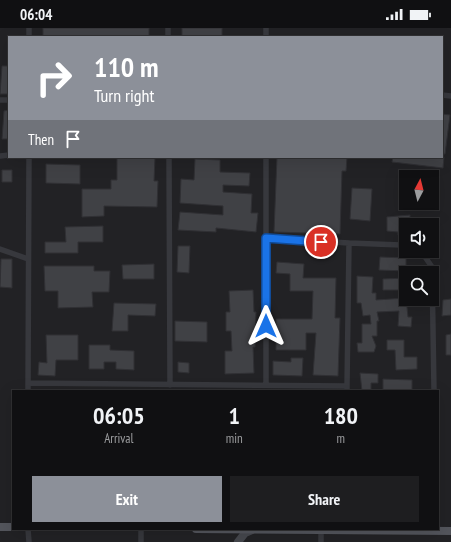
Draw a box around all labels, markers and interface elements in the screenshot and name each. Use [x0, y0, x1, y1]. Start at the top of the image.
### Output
text: 06:04 [20, 5, 52, 24]
text: 110 m [94, 48, 158, 85]
icon: right [28, 52, 80, 104]
text: Turn right [94, 84, 154, 107]
icon: arrive [62, 128, 84, 150]
text: Then [28, 130, 54, 149]
north arrow [399, 170, 439, 210]
map controls [399, 170, 439, 306]
button: sound [399, 218, 439, 258]
pin [304, 225, 338, 259]
icon: arrive [310, 231, 332, 253]
button: search [399, 266, 439, 306]
position arrow [245, 305, 287, 347]
text: 06:05 [93, 400, 145, 431]
text: 1 [228, 400, 240, 431]
text: 180 [324, 400, 358, 431]
text: Arrival [104, 430, 134, 447]
text: min [226, 430, 243, 447]
text: m [337, 430, 345, 447]
button: Exit [32, 476, 222, 522]
button: Share [230, 476, 419, 522]

